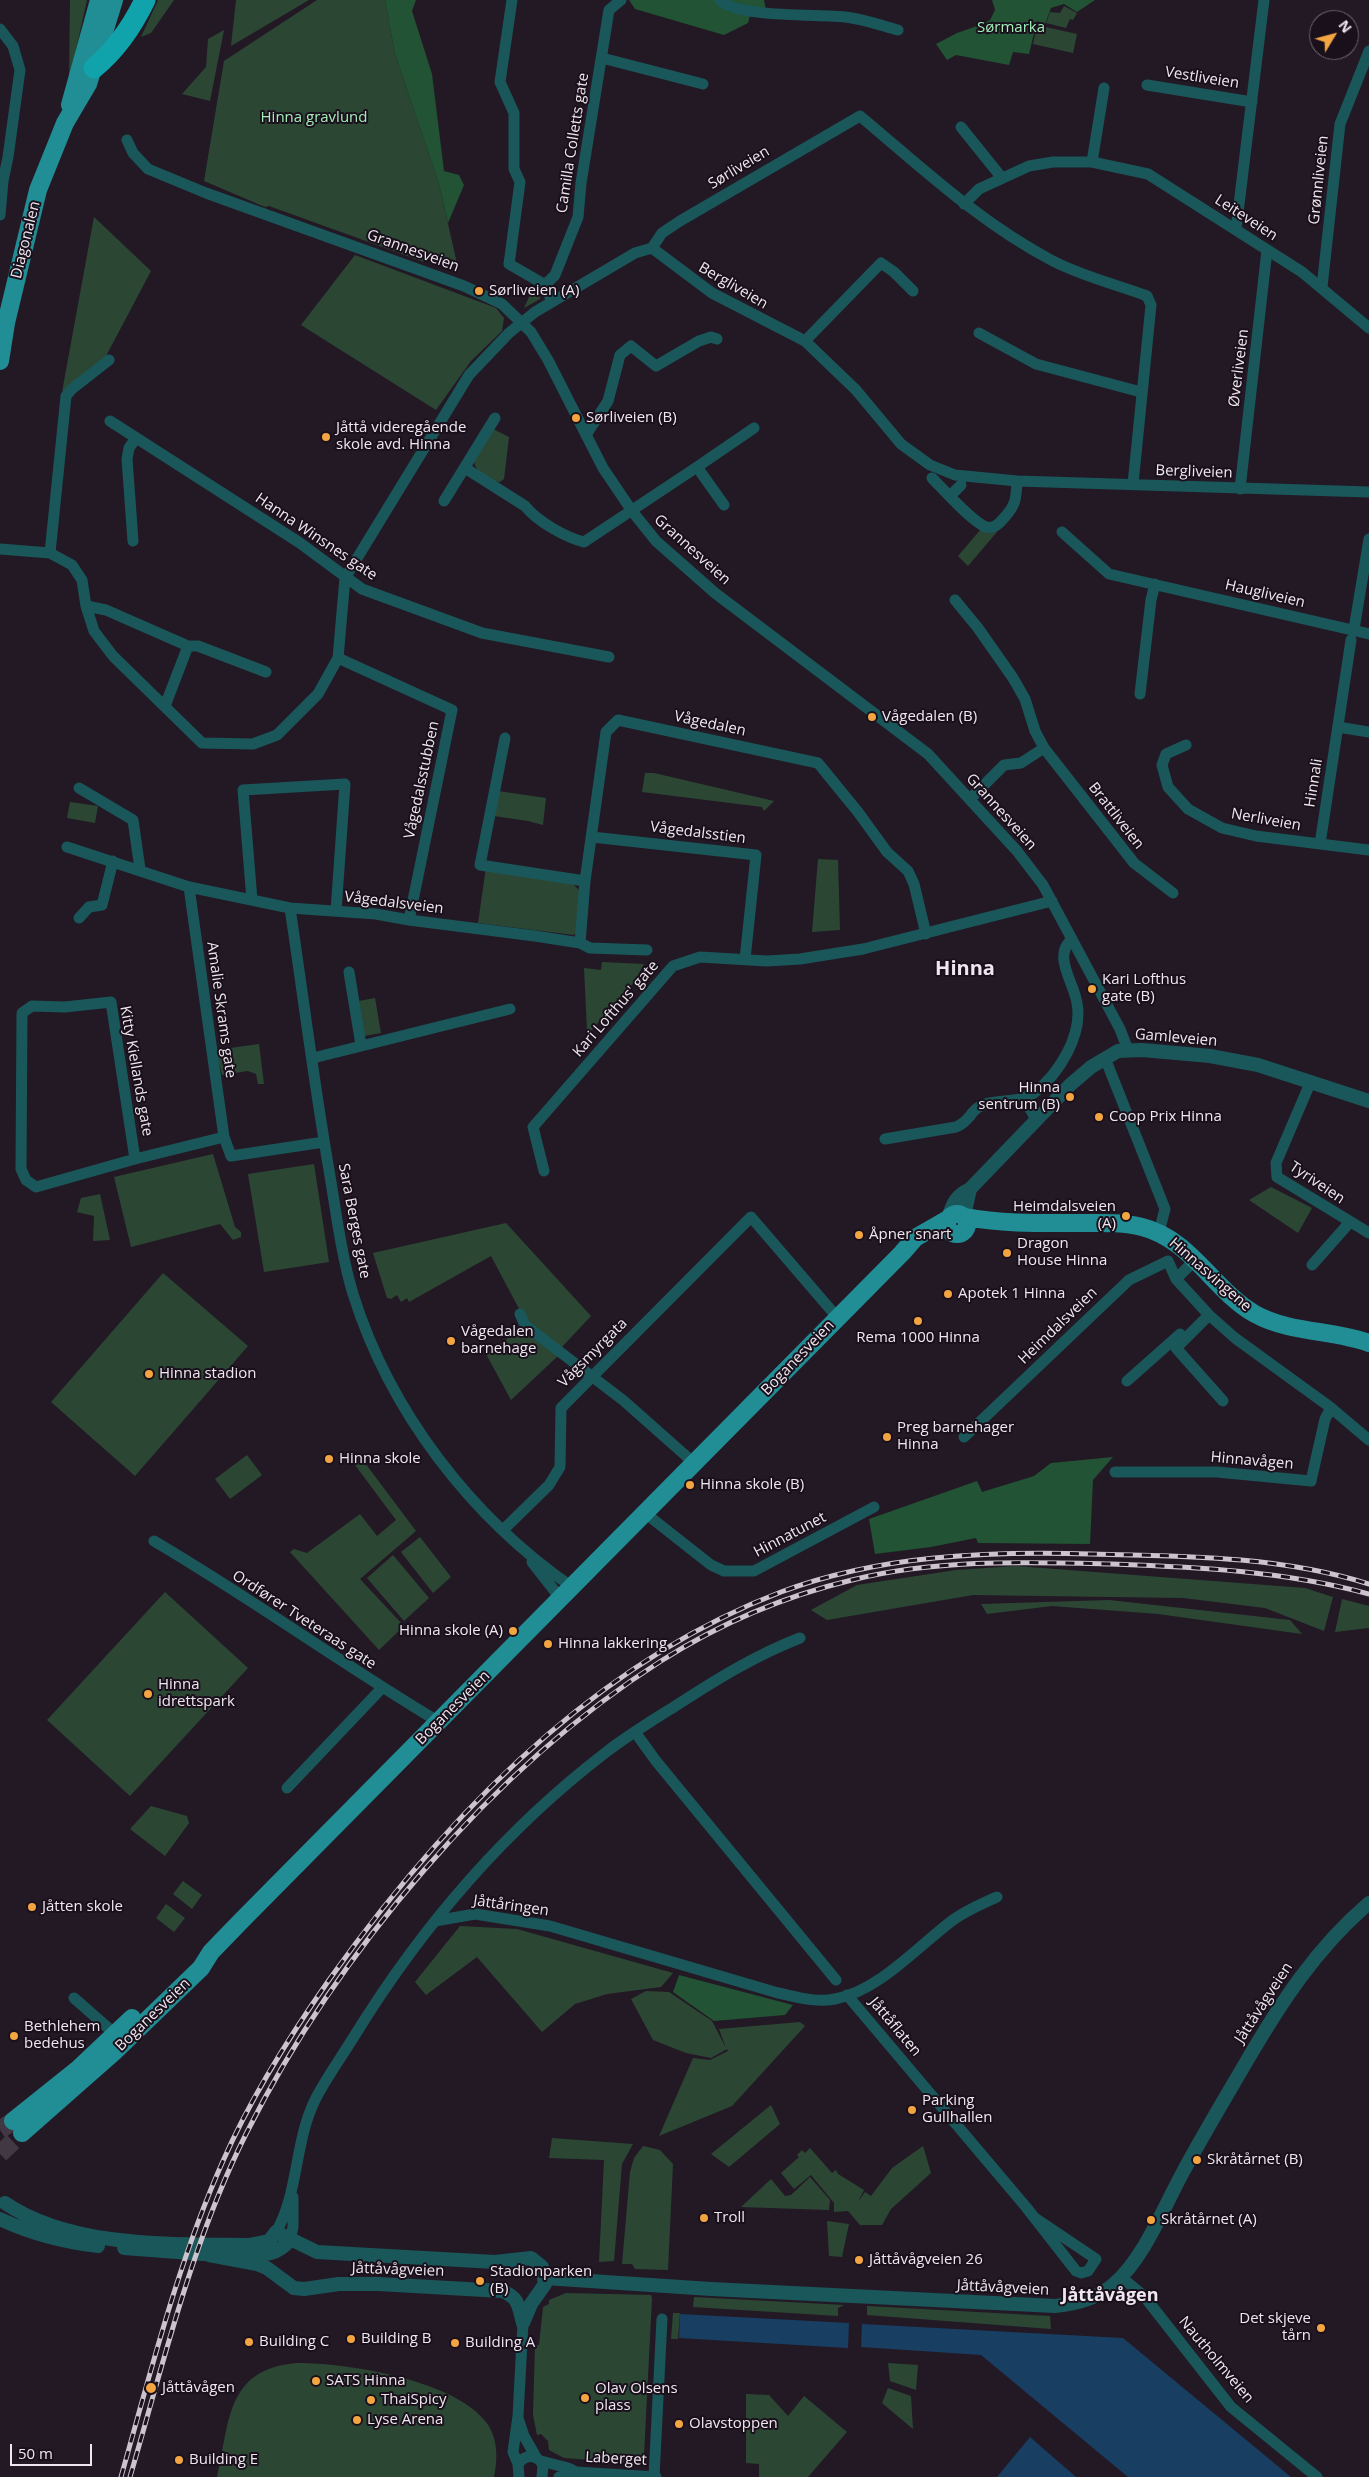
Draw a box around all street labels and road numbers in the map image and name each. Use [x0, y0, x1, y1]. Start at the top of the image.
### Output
street label: Vestliveien [1164, 63, 1240, 93]
street label: Camilla Colletts gate [553, 72, 593, 214]
street label: Grønnliveien [1305, 135, 1333, 225]
street label: Sørliveien [705, 143, 773, 193]
street label: Leiteveien [1211, 191, 1281, 245]
street label: Diagonalen [8, 199, 44, 281]
street label: Grannesveien [365, 226, 461, 276]
street label: Bergliveien [695, 259, 771, 313]
street label: Øverliveien [1225, 328, 1253, 408]
street label: Bergliveien [1155, 462, 1233, 482]
street label: Hanna Winsnes gate [252, 490, 380, 584]
street label: Grannesveien [650, 511, 734, 589]
street label: Haugliveien [1223, 576, 1307, 612]
street label: Vågedalen [673, 708, 747, 740]
street label: Vågedalsstubben [401, 719, 443, 841]
street label: Hinnali [1301, 757, 1327, 809]
street label: Grannesveien [962, 770, 1040, 854]
street label: Brattliveien [1084, 779, 1148, 853]
street label: Nerliveien [1230, 805, 1302, 835]
street label: Vågedalsstien [649, 818, 747, 848]
street label: Vågedalsveien [343, 888, 445, 918]
street label: Amalie Skrams gate [203, 941, 239, 1079]
street label: Kari Lofthus' gate [569, 957, 663, 1061]
street label: Kitty Kiellands gate [116, 1004, 156, 1138]
street label: Gamleveien [1134, 1025, 1218, 1051]
street label: Tyriveien [1286, 1158, 1348, 1208]
street label: Sara Berges gate [334, 1162, 374, 1280]
street label: Hinnasvingene [1165, 1234, 1255, 1316]
street label: Heimdalsveien [1015, 1284, 1101, 1368]
street label: Vågsmyrgata [555, 1315, 631, 1391]
street label: Boganesveien [758, 1317, 838, 1399]
street label: Hinnavågen [1210, 1448, 1294, 1474]
street label: Hinnatunet [751, 1508, 829, 1562]
street label: Ordfører Tveteraas gate [229, 1567, 379, 1673]
street label: Boganesveien [412, 1667, 494, 1749]
street label: Jåttåringen [472, 1892, 550, 1920]
street label: Jåttåvågveien [1231, 1959, 1297, 2047]
street label: Boganesveien [112, 1975, 194, 2055]
street label: Jåttåflaten [865, 1994, 925, 2060]
street label: Jåttåvågveien [351, 2259, 445, 2281]
street label: Jåttåvågveien [956, 2277, 1050, 2299]
street label: Nautholmveien [1175, 2313, 1257, 2407]
street label: Laberget [585, 2448, 647, 2470]

